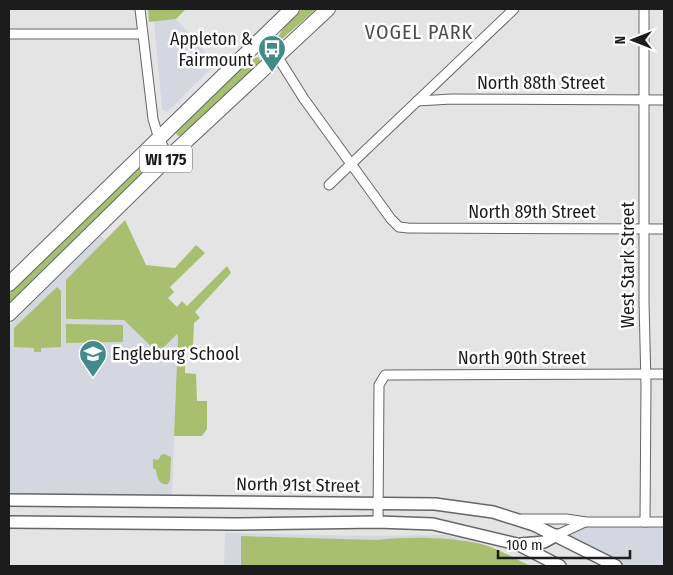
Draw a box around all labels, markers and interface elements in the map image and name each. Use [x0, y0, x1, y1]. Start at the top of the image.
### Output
north arrow [608, 15, 658, 65]
district label: VOGEL PARK [365, 20, 473, 44]
place label: Appleton & Fairmount [170, 28, 253, 71]
bus stop icon: Appleton & Fairmount [257, 34, 287, 73]
text: N [612, 36, 629, 44]
street label: North 88th Street [477, 72, 605, 94]
road number: WI 175 [140, 146, 192, 172]
street label: North 89th Street [468, 201, 596, 223]
street label: West Stark Street [617, 202, 639, 328]
school or university icon: Engleburg School [78, 339, 108, 378]
place label: Engleburg School [112, 343, 240, 365]
street label: North 90th Street [458, 347, 586, 369]
street label: North 91st Street [236, 473, 360, 497]
scale bar [498, 528, 630, 560]
text: 100 m [506, 536, 543, 554]

